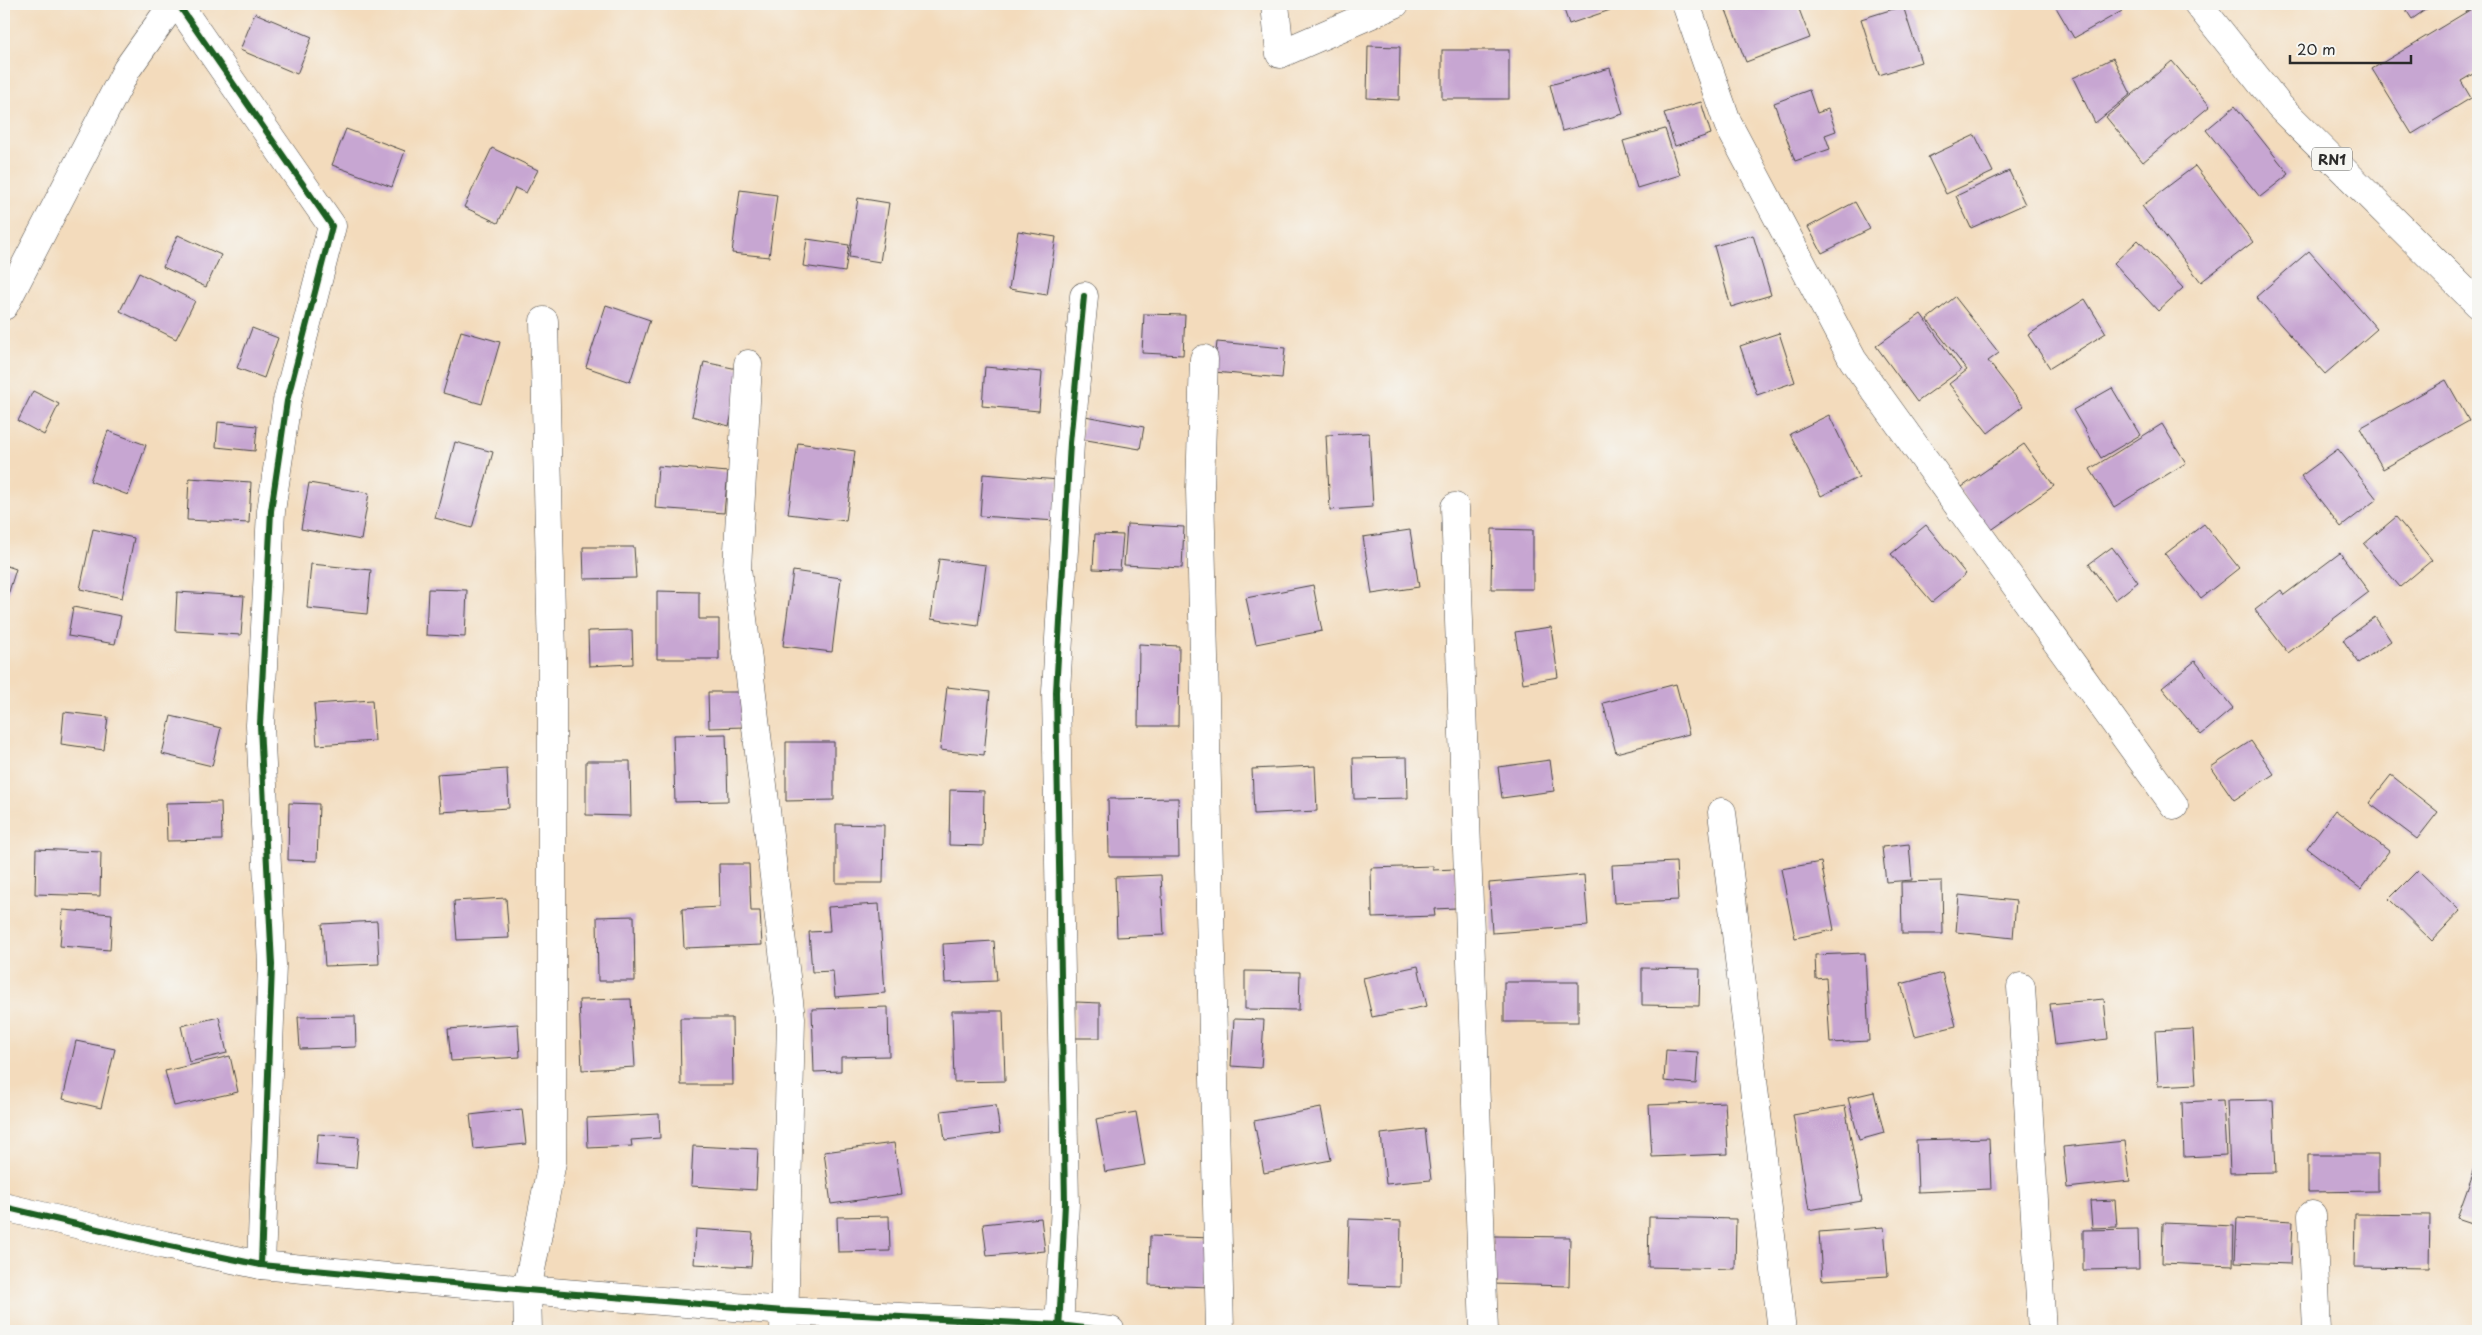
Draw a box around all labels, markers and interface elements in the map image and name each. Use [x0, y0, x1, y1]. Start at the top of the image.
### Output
scale bar [2290, 32, 2411, 64]
text: 20 m [2297, 37, 2336, 60]
road number: RN1 [2312, 148, 2352, 170]

